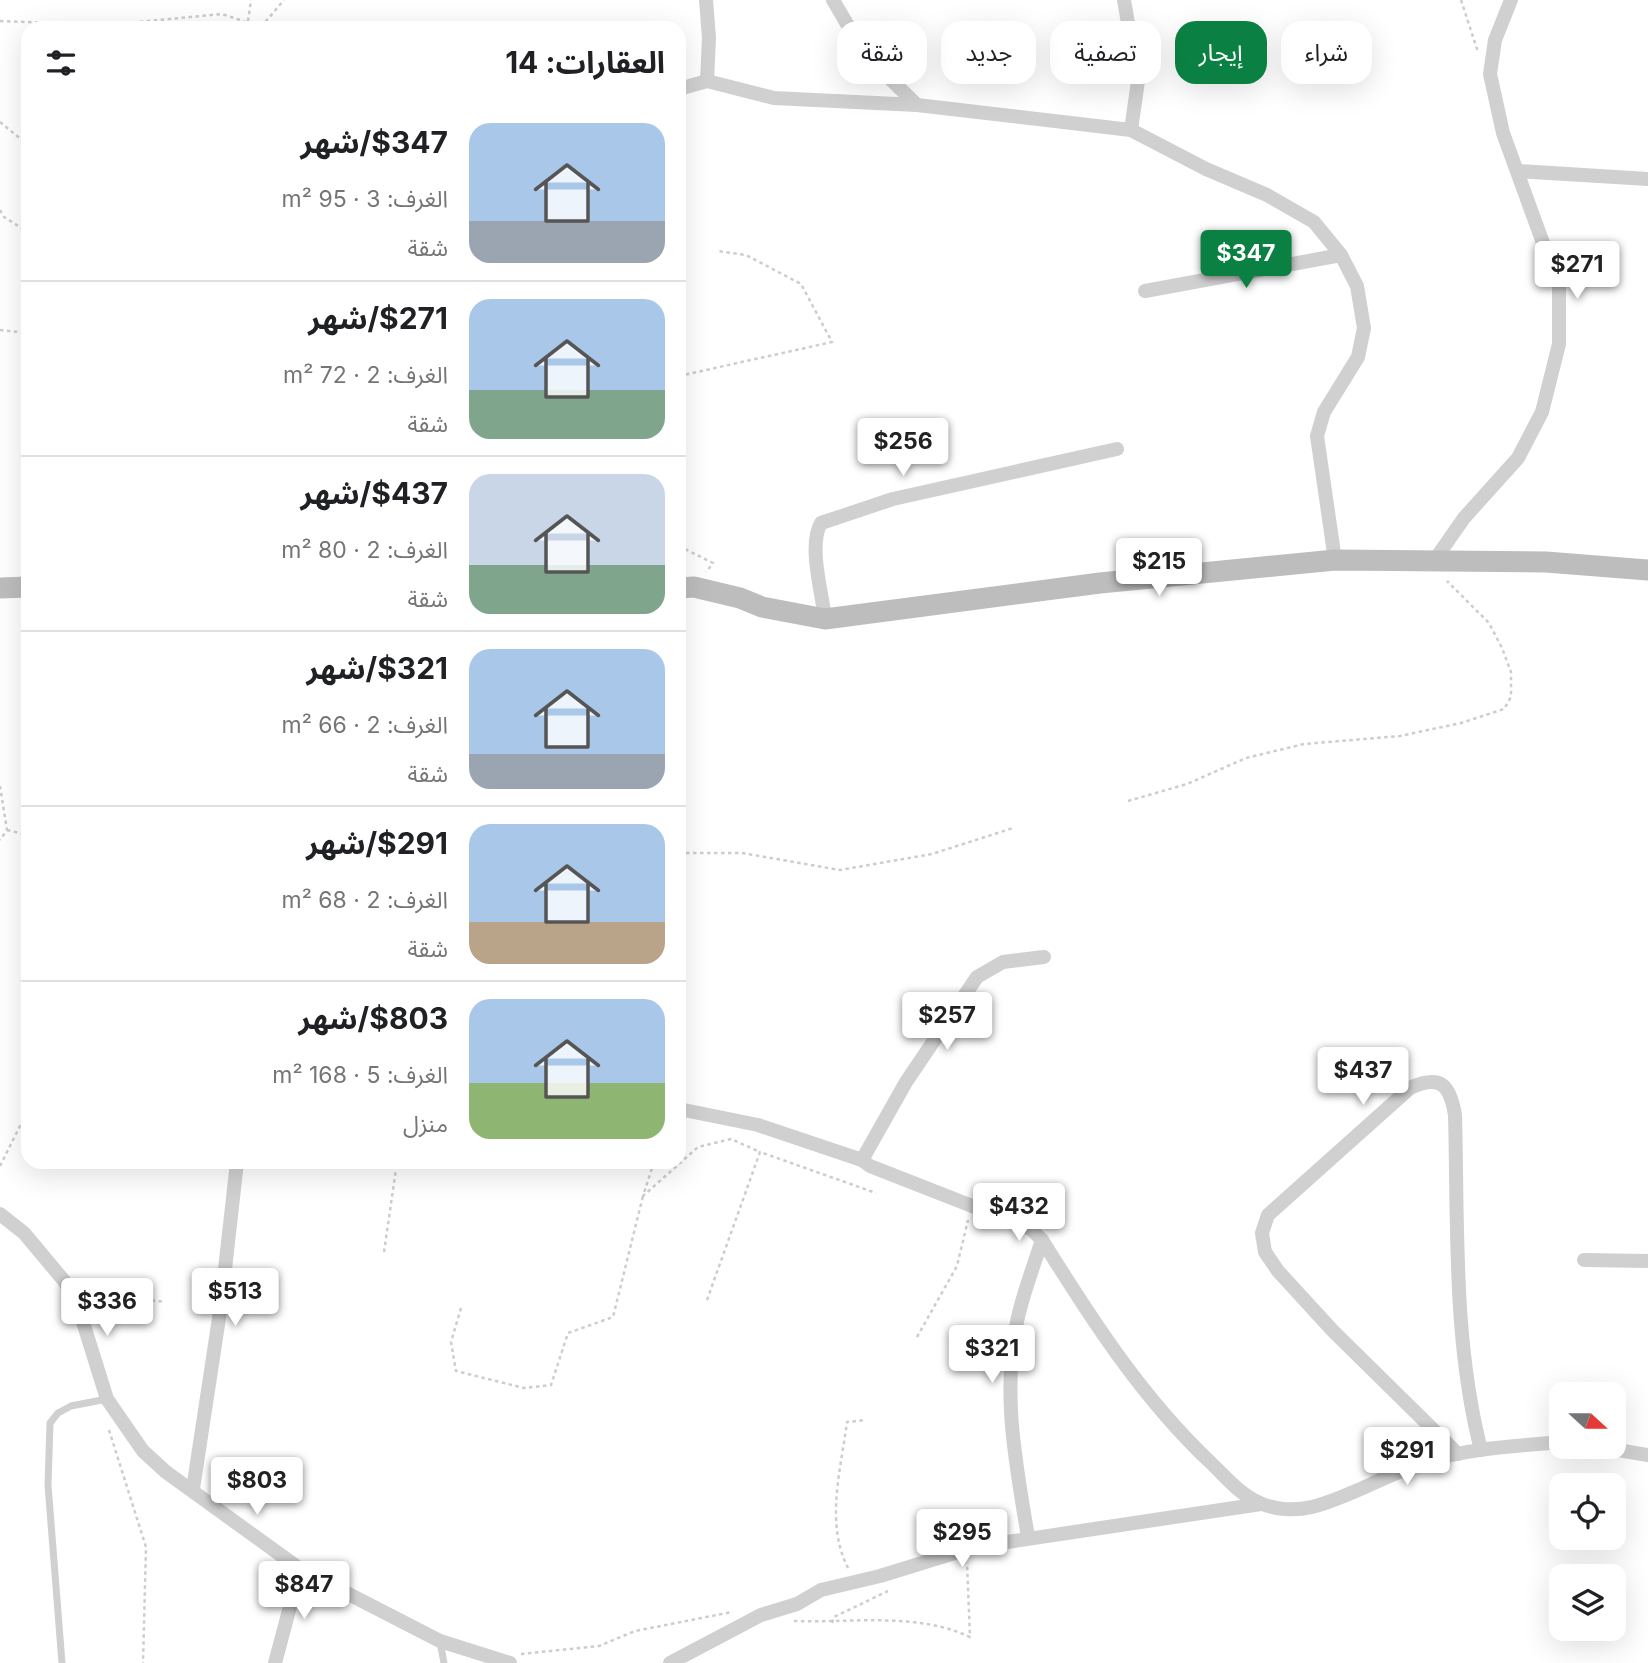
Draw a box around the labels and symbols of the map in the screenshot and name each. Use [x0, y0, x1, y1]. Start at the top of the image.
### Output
pin: $347 [1205, 230, 1287, 290]
pin: $271 [1536, 242, 1618, 301]
pin: $256 [862, 419, 944, 478]
pin: $215 [1118, 538, 1200, 598]
pin: $257 [906, 992, 988, 1052]
pin: $437 [1322, 1048, 1404, 1107]
pin: $432 [978, 1184, 1060, 1243]
pin: $513 [194, 1268, 276, 1328]
pin: $336 [66, 1278, 148, 1338]
pin: $321 [951, 1326, 1033, 1385]
north arrow [1549, 1382, 1626, 1460]
pin: $291 [1366, 1428, 1448, 1487]
pin: $803 [216, 1458, 298, 1517]
pin: $295 [921, 1510, 1003, 1569]
pin: $847 [263, 1562, 345, 1621]

